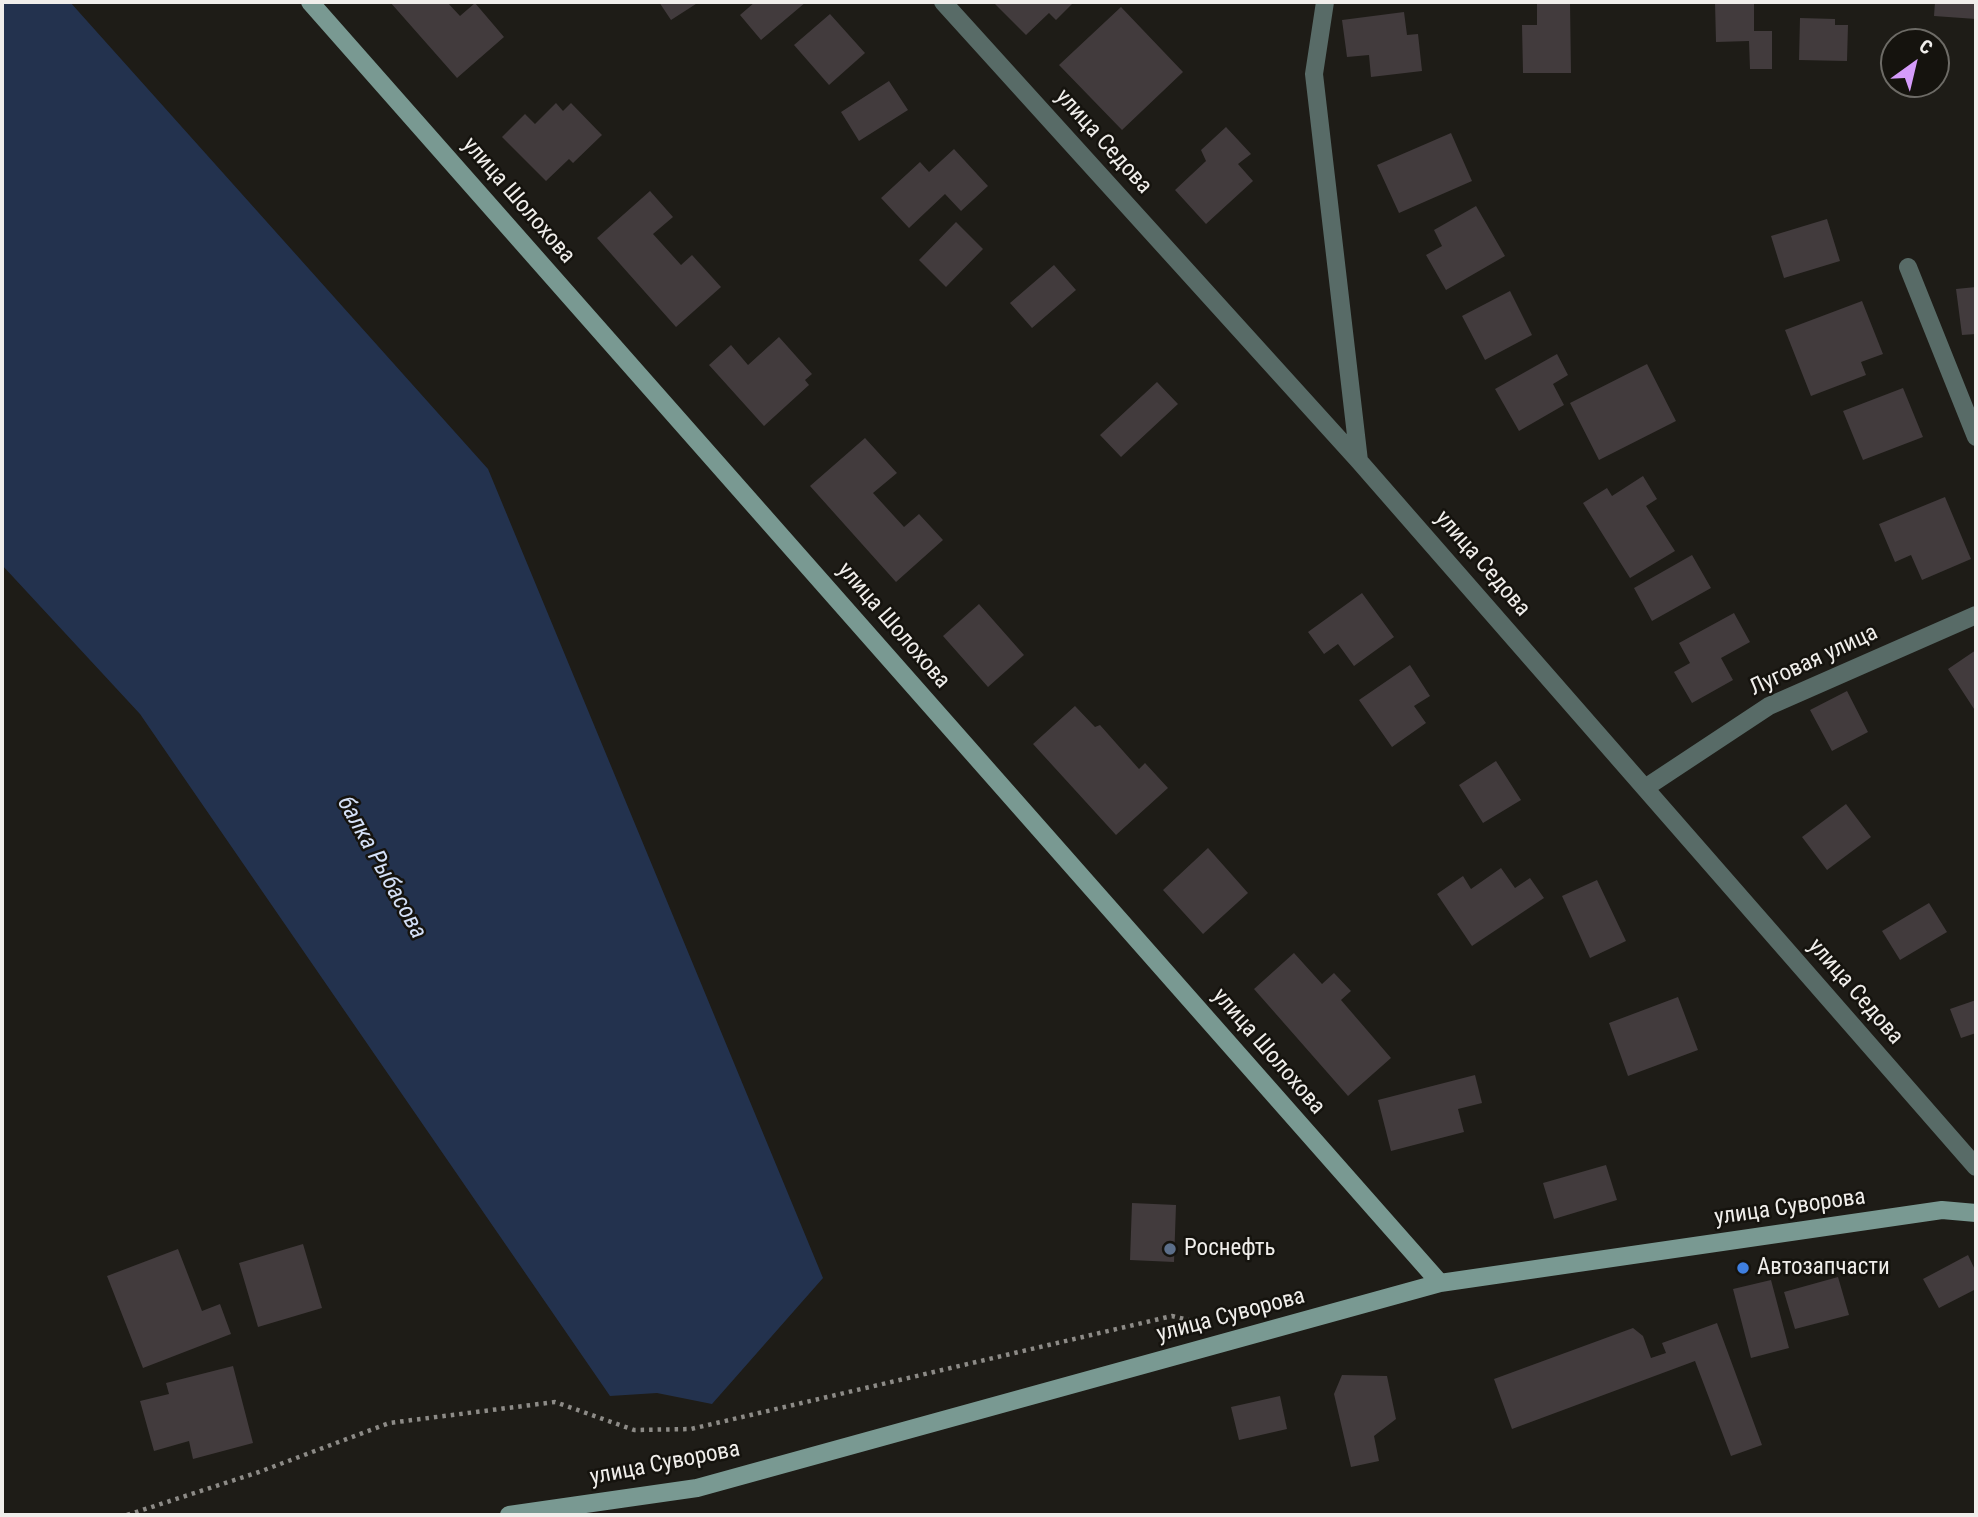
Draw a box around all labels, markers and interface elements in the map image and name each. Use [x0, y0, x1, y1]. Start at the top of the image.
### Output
north arrow [1880, 28, 1950, 98]
text: С [1915, 34, 1937, 59]
street label: улица Седова [1049, 84, 1157, 200]
street label: улица Шолохова [456, 132, 580, 270]
street label: улица Седова [1429, 505, 1535, 623]
street label: улица Шолохова [831, 557, 955, 695]
street label: Луговая улица [1746, 619, 1882, 703]
water label: балка Рыбасова [330, 792, 432, 944]
street label: улица Седова [1802, 933, 1908, 1051]
street label: улица Шолохова [1206, 983, 1330, 1121]
street label: улица Суворова [1713, 1184, 1867, 1232]
place label: Роснефть [1184, 1235, 1276, 1263]
marker: Роснефть [1162, 1241, 1178, 1257]
place label: Автозапчасти [1757, 1254, 1890, 1282]
marker: Автозапчасти [1735, 1260, 1751, 1276]
street label: улица Суворова [1154, 1283, 1308, 1349]
street label: улица Суворова [588, 1436, 742, 1492]

